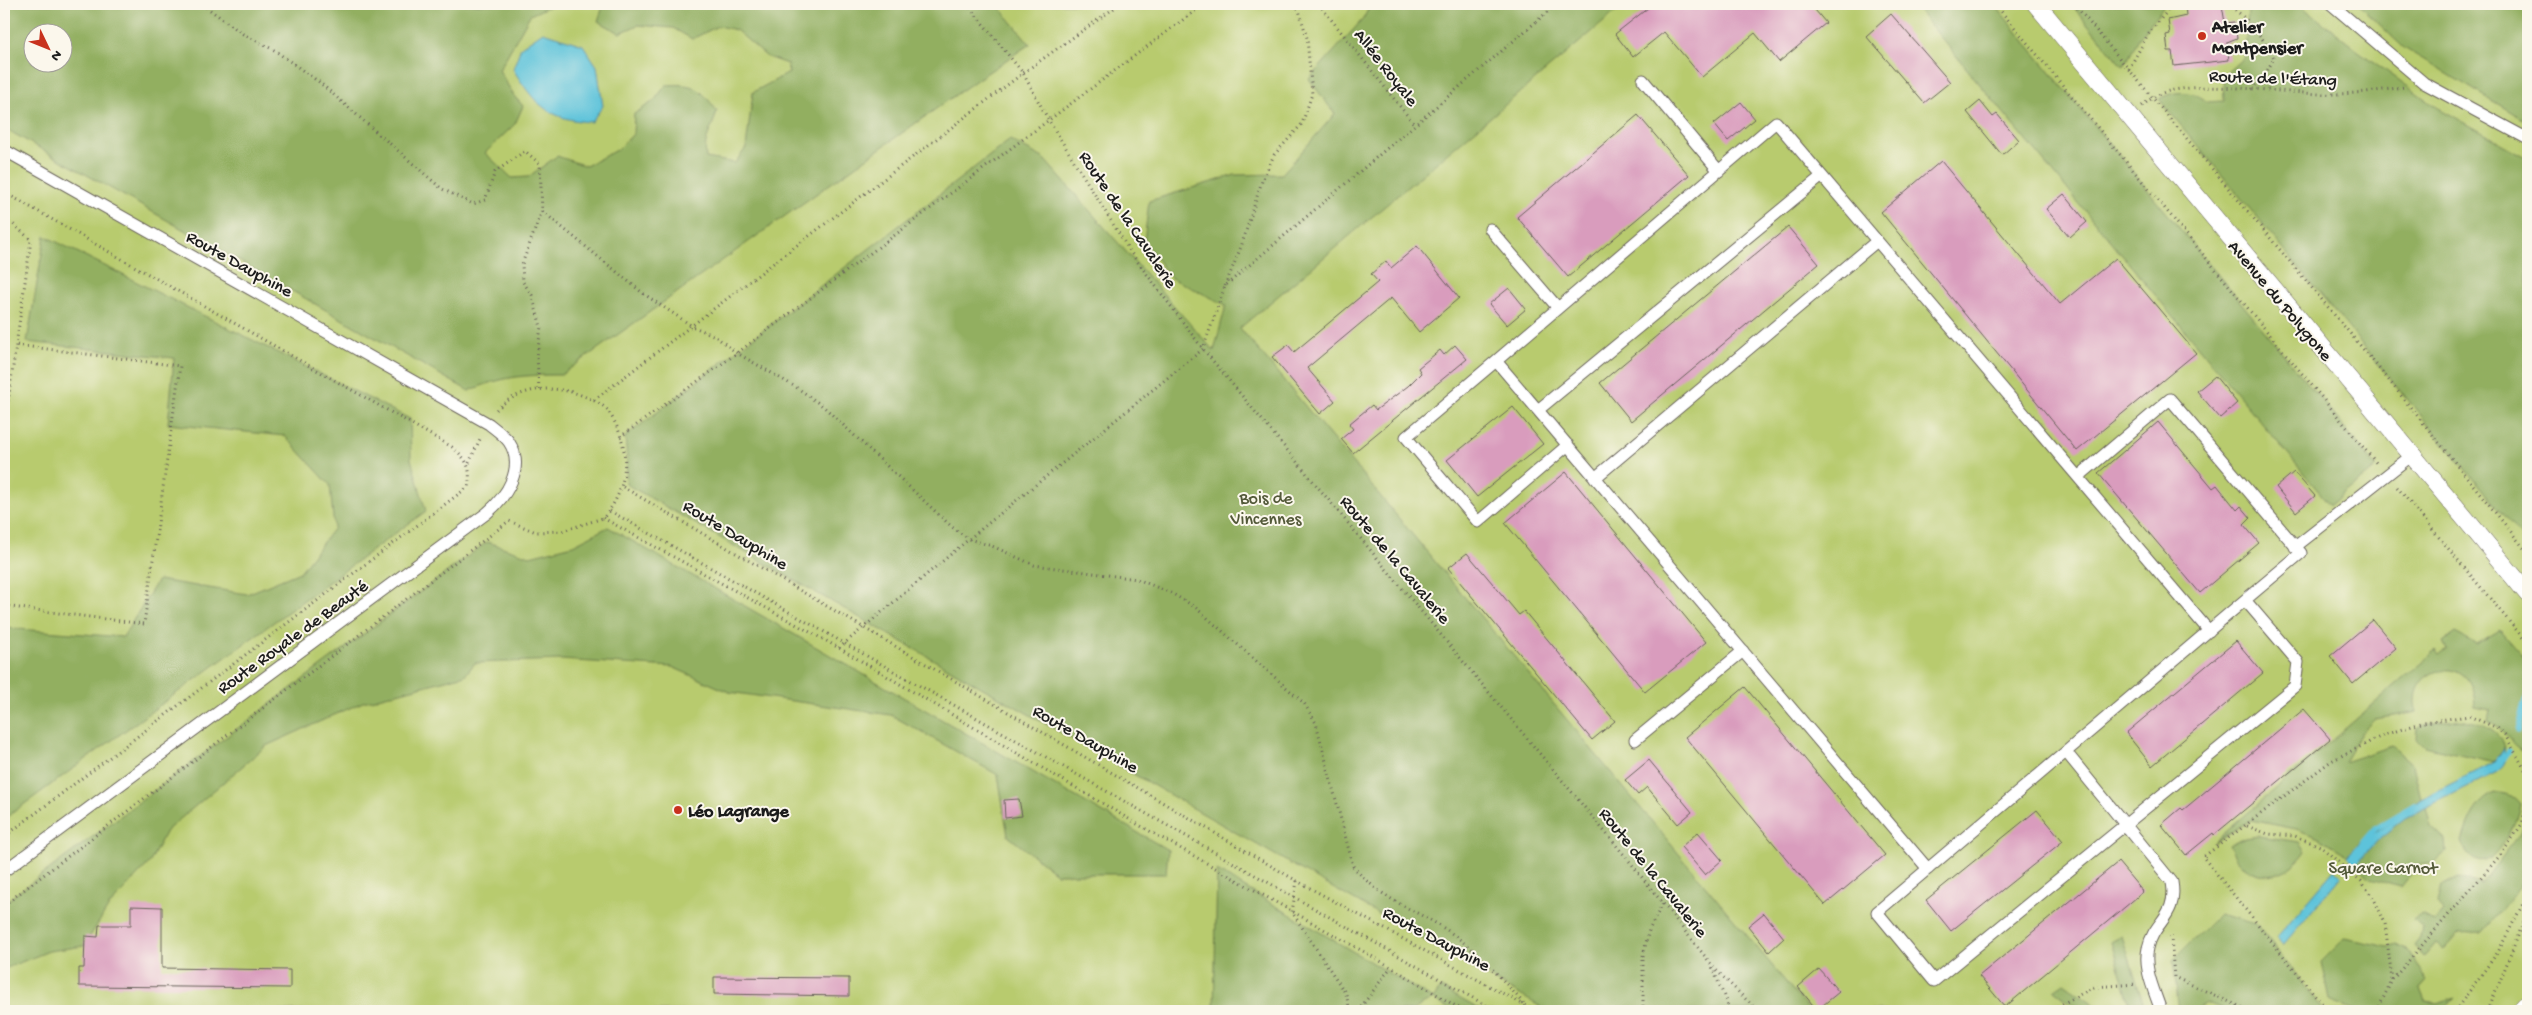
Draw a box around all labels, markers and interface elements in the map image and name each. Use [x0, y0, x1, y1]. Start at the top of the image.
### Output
place label: Atelier Montpensier [2211, 18, 2305, 60]
north arrow [22, 22, 72, 72]
street label: Allée Royale [1348, 26, 1422, 112]
marker: Atelier Montpensier [2196, 30, 2208, 42]
text: N [46, 46, 65, 64]
street label: Route de l'Étang [2209, 67, 2337, 92]
street label: Route de la Cavalerie [1073, 148, 1181, 294]
street label: Route Dauphine [182, 227, 296, 303]
street label: Avenue du Polygone [2222, 237, 2336, 367]
park label: Bois de Vincennes [1230, 489, 1303, 531]
street label: Route de la Cavalerie [1334, 492, 1454, 630]
street label: Route Dauphine [678, 497, 792, 576]
street label: Route Royale de Beauté [214, 576, 373, 700]
street label: Route Dauphine [1028, 701, 1142, 779]
place label: Léo Lagrange [688, 802, 789, 823]
marker: Léo Lagrange [672, 804, 684, 816]
street label: Route de la Cavalerie [1593, 804, 1711, 943]
park label: Square Carnot [2329, 859, 2439, 880]
street label: Route Dauphine [1379, 903, 1494, 978]

